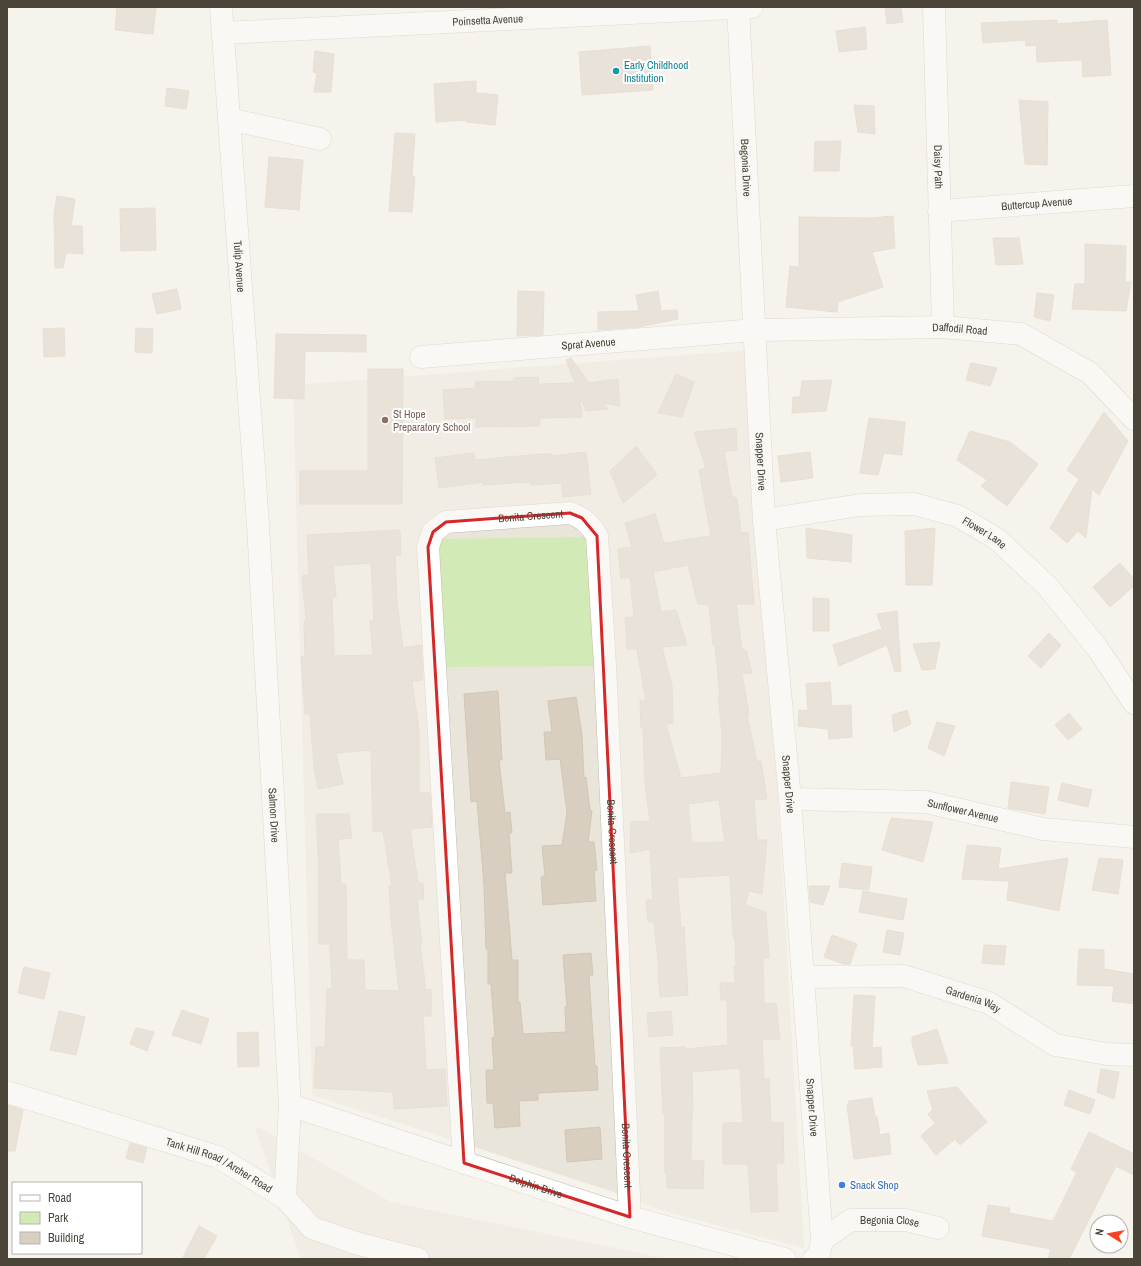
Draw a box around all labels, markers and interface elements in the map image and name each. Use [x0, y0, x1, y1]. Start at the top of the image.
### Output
street label: Poinsetta Avenue [452, 11, 523, 29]
place label: Early Childhood Institution [624, 58, 688, 85]
marker: Early Childhood Institution [611, 66, 621, 76]
street label: Begonia Drive [738, 139, 755, 197]
street label: Daisy Path [931, 145, 946, 189]
street label: Buttercup Avenue [1001, 194, 1073, 213]
street label: Tulip Avenue [231, 240, 248, 293]
street label: Daffodil Road [932, 320, 988, 338]
street label: Sprat Avenue [561, 334, 616, 353]
place label: St Hope Preparatory School [393, 407, 470, 434]
marker: St Hope Preparatory School [380, 415, 390, 425]
street label: Snapper Drive [753, 432, 769, 491]
street label: Bonita Crescent [498, 507, 564, 525]
street label: Flower Lane [960, 513, 1010, 552]
street label: Snapper Drive [779, 755, 798, 814]
street label: Salmon Drive [266, 788, 283, 843]
street label: Sunflower Avenue [926, 796, 1000, 826]
street label: Bonita Crescent [604, 799, 621, 865]
street label: Gardenia Way [944, 983, 1004, 1016]
street label: Snapper Drive [803, 1078, 821, 1137]
street label: Bonita Crescent [619, 1123, 636, 1189]
street label: Tank Hill Road / Archer Road [164, 1134, 275, 1196]
street label: Dolphin Drive [508, 1171, 564, 1201]
place label: Snack Shop [850, 1178, 899, 1192]
marker: Snack Shop [837, 1180, 847, 1190]
legend [12, 1182, 142, 1254]
text: Road [48, 1190, 72, 1206]
text: Park [48, 1210, 68, 1226]
street label: Begonia Close [860, 1213, 921, 1230]
north arrow [1089, 1214, 1129, 1254]
text: N [1092, 1228, 1107, 1237]
text: Building [48, 1230, 85, 1246]

